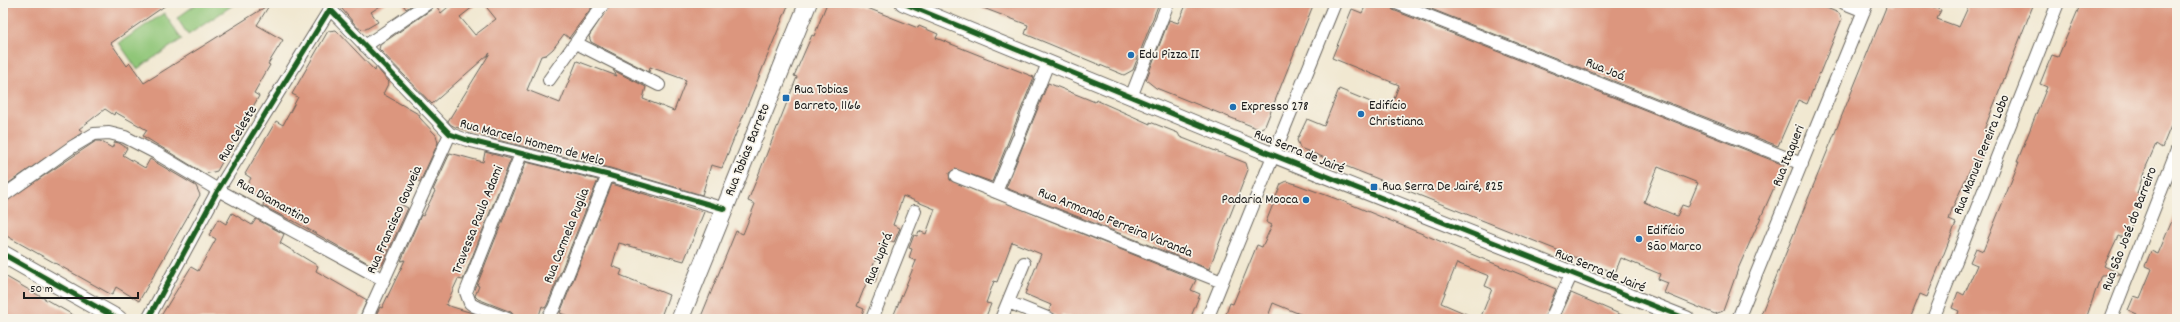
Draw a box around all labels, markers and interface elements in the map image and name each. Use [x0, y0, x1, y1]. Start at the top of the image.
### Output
place label: Edu Pizza II [1139, 45, 1200, 65]
marker: Edu Pizza II [1126, 50, 1136, 60]
street label: Rua Joá [1582, 53, 1628, 87]
place label: Rua Tobias Barreto, 1166 [794, 80, 861, 116]
street label: Rua Manuel Pereira Lobo [1949, 92, 2015, 218]
marker: Rua Tobias Barreto, 1166 [781, 93, 791, 103]
place label: Edifício Christiana [1369, 96, 1424, 132]
place label: Expresso 278 [1241, 97, 1309, 117]
street label: Rua Tobias Barreto [720, 101, 776, 199]
street label: Rua Celeste [213, 102, 263, 166]
marker: Expresso 278 [1228, 102, 1238, 112]
marker: Edifício Christiana [1356, 109, 1366, 119]
street label: Rua Marcelo Homem de Melo [457, 114, 607, 172]
street label: Rua Itaqueri [1768, 122, 1811, 190]
street label: Rua Serra de Jairé [1251, 125, 1347, 179]
street label: Rua Francisco Gouveia [362, 162, 428, 277]
street label: Travessa Paulo Adami [447, 162, 509, 277]
street label: Rua São José do Barreiro [2097, 164, 2163, 294]
street label: Rua Diamantino [232, 173, 314, 231]
place label: Rua Serra De Jairé, 825 [1382, 177, 1503, 197]
marker: Rua Serra De Jairé, 825 [1369, 182, 1379, 192]
street label: Rua Armando Ferreira Varanda [1035, 183, 1196, 263]
street label: Rua Carmela Puglia [539, 185, 595, 287]
place label: Padaria Mooca [1222, 190, 1298, 210]
marker: Padaria Mooca [1301, 195, 1311, 205]
place label: Edifício São Marco [1647, 221, 1701, 257]
street label: Rua Jupirá [859, 230, 899, 288]
marker: Edifício São Marco [1634, 234, 1644, 244]
street label: Rua Serra de Jairé [1552, 244, 1648, 298]
scale bar [24, 274, 138, 300]
text: 50 m [30, 281, 53, 298]

